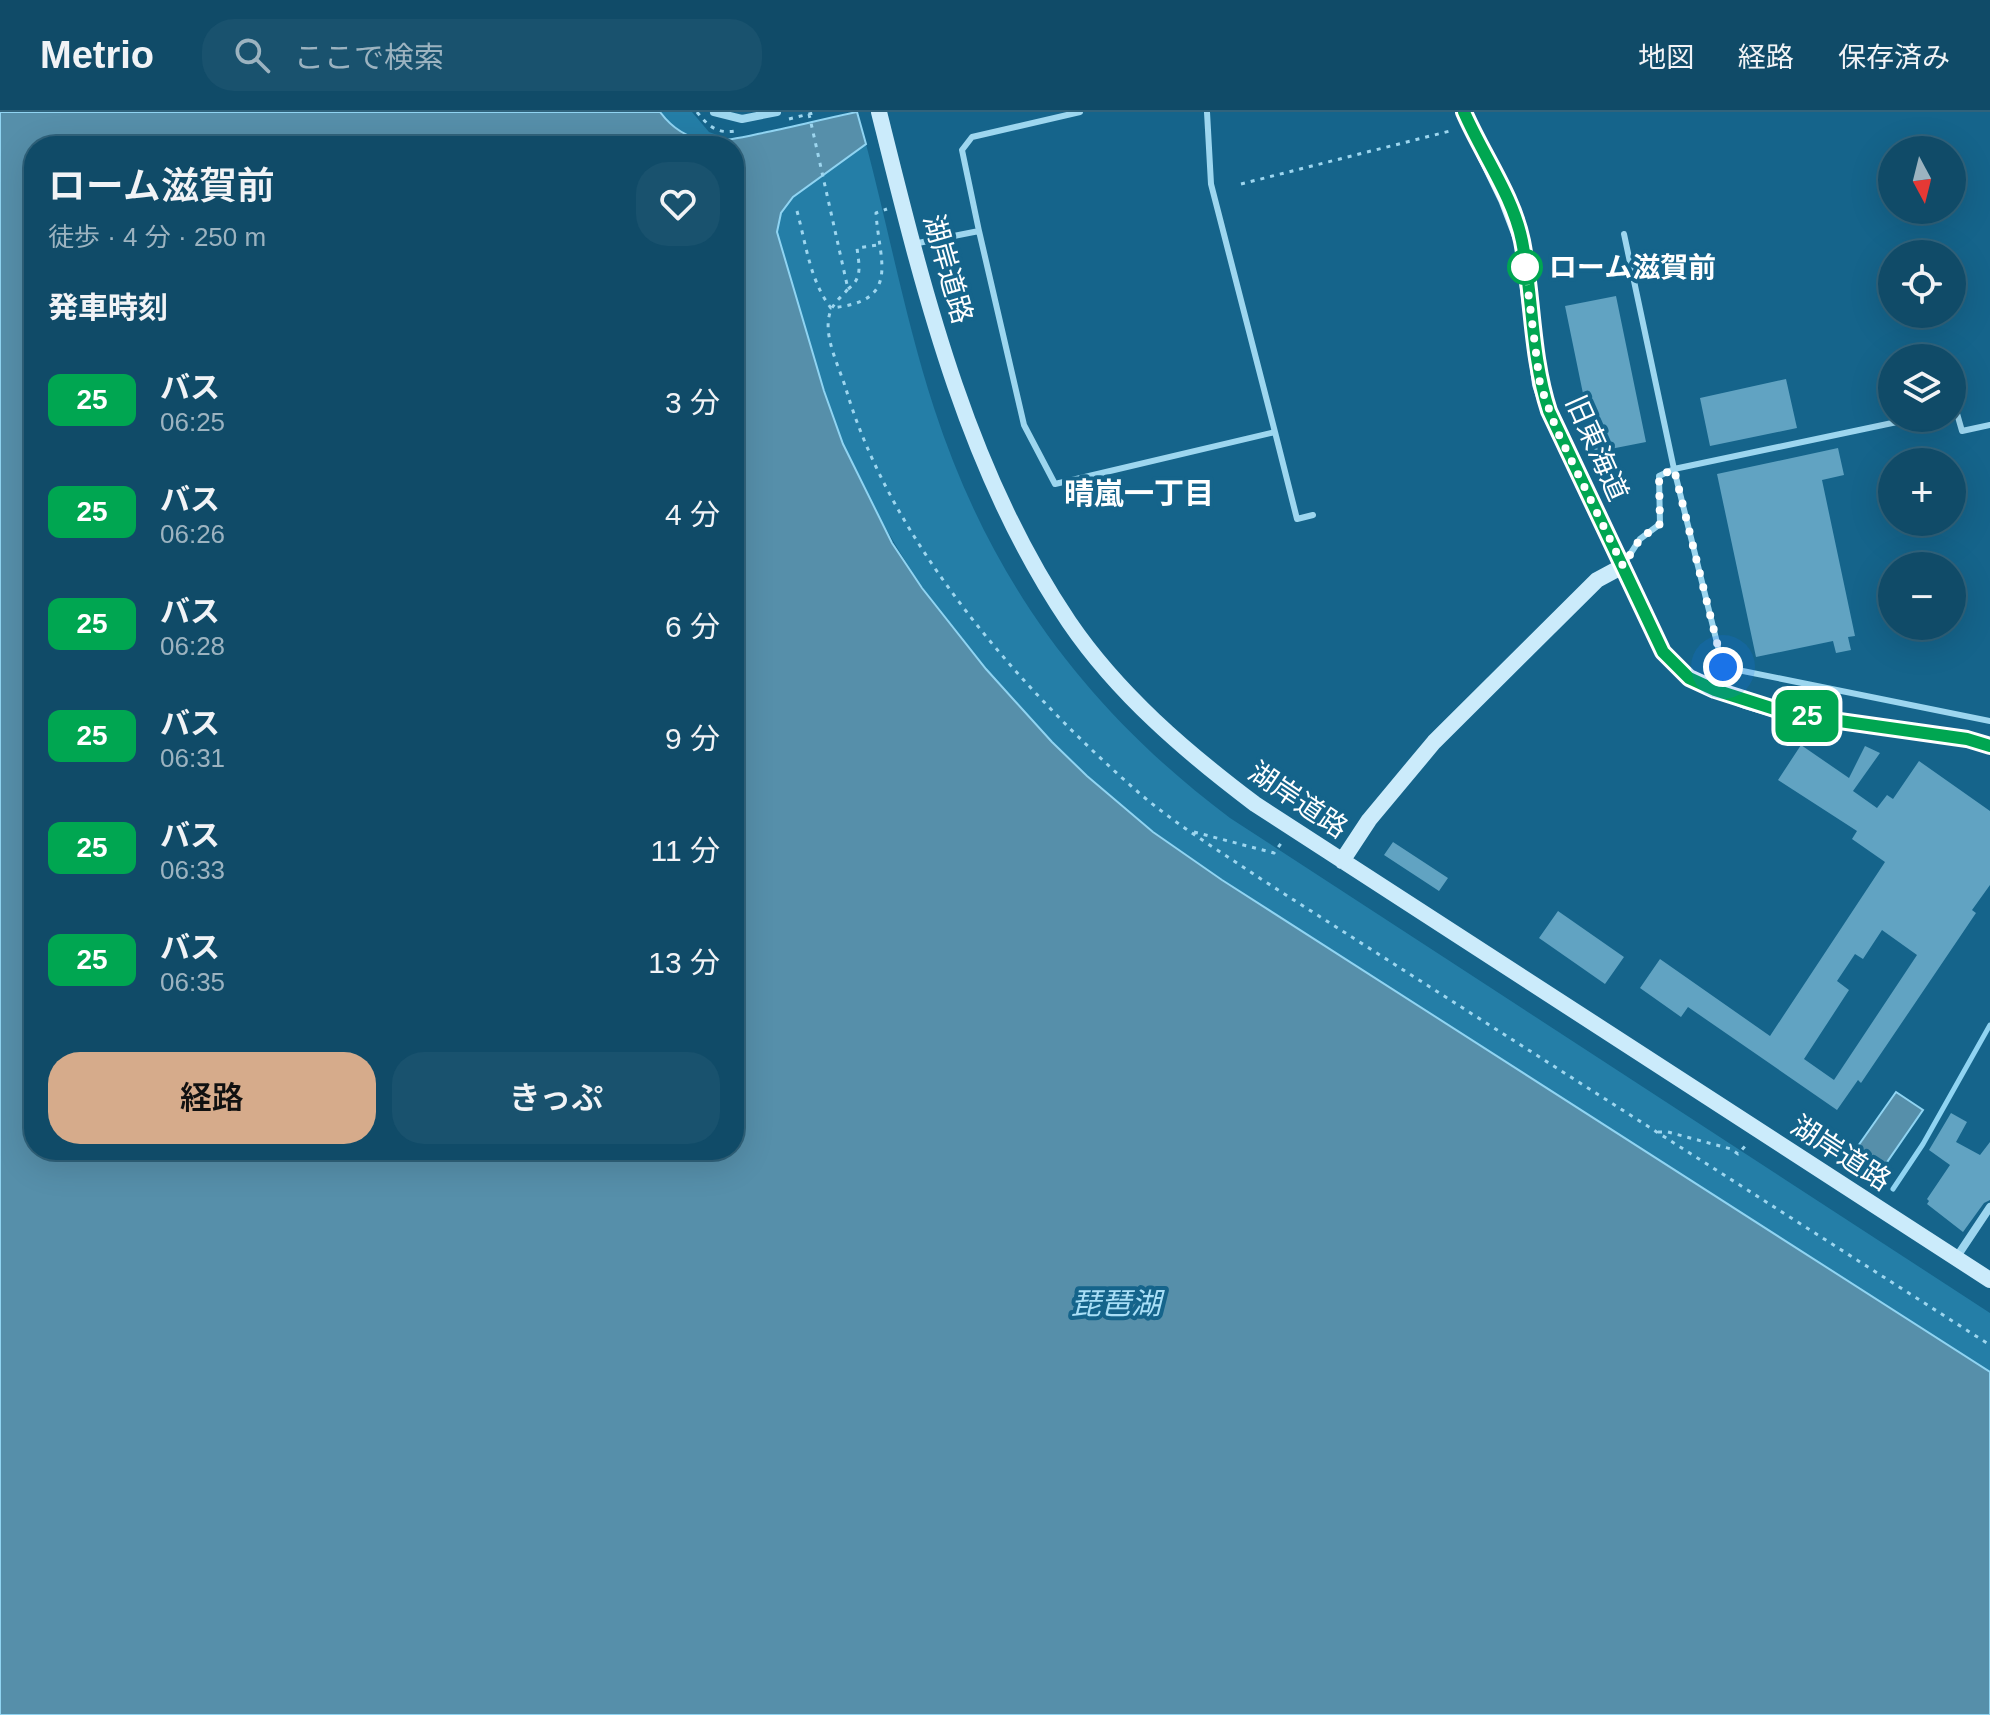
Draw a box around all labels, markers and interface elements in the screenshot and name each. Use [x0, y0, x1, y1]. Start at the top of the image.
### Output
search box [202, 19, 762, 91]
icon: search [230, 33, 274, 77]
text: Metrio [40, 34, 154, 76]
text: ここで検索 [294, 41, 444, 74]
text: 地図 [1638, 42, 1694, 73]
text: 経路 [1738, 42, 1794, 73]
text: 保存済み [1838, 42, 1950, 73]
north arrow [1878, 136, 1966, 224]
map controls [1878, 136, 1966, 640]
button: heart [636, 162, 720, 246]
text: ローム滋賀前 [48, 165, 275, 207]
street label: 湖岸道路 [918, 211, 978, 327]
text: 徒歩 · 4 分 · 250 m [48, 222, 266, 252]
button: locate [1878, 240, 1966, 328]
marker: ローム滋賀前 [1508, 250, 1542, 284]
place label: ローム滋賀前 [1549, 252, 1716, 283]
text: 発車時刻 [48, 291, 168, 324]
button: layers [1878, 344, 1966, 432]
text: バス [160, 371, 220, 404]
text: 25 [76, 384, 108, 415]
text: 3 分 [665, 386, 720, 419]
street label: 旧東海道 [1560, 391, 1634, 505]
text: 06:25 [160, 407, 225, 437]
button: + [1878, 448, 1966, 536]
district label: 晴嵐一丁目 [1064, 477, 1214, 510]
text: バス [160, 483, 220, 516]
text: 25 [76, 496, 108, 527]
text: 4 分 [665, 498, 720, 531]
text: 06:26 [160, 519, 225, 549]
button: − [1878, 552, 1966, 640]
text: バス [160, 595, 220, 628]
text: 25 [76, 608, 108, 639]
text: 6 分 [665, 610, 720, 643]
text: 06:28 [160, 631, 225, 661]
your location [1703, 647, 1743, 687]
line badge: 25 [1771, 690, 1843, 742]
text: 25 [1791, 700, 1823, 731]
text: バス [160, 707, 220, 740]
text: 25 [76, 720, 108, 751]
text: 9 分 [665, 722, 720, 755]
text: 06:31 [160, 743, 225, 773]
street label: 湖岸道路 [1243, 756, 1353, 844]
text: バス [160, 819, 220, 852]
text: 25 [76, 832, 108, 863]
text: 11 分 [651, 834, 720, 867]
text: 06:33 [160, 855, 225, 885]
text: バス [160, 931, 220, 964]
text: 25 [76, 944, 108, 975]
text: 13 分 [648, 946, 720, 979]
text: 06:35 [160, 967, 225, 997]
button: 経路 [48, 1052, 376, 1144]
button: きっぷ [392, 1052, 720, 1144]
street label: 湖岸道路 [1786, 1109, 1896, 1197]
water label: 琵琶湖 [1071, 1287, 1165, 1320]

